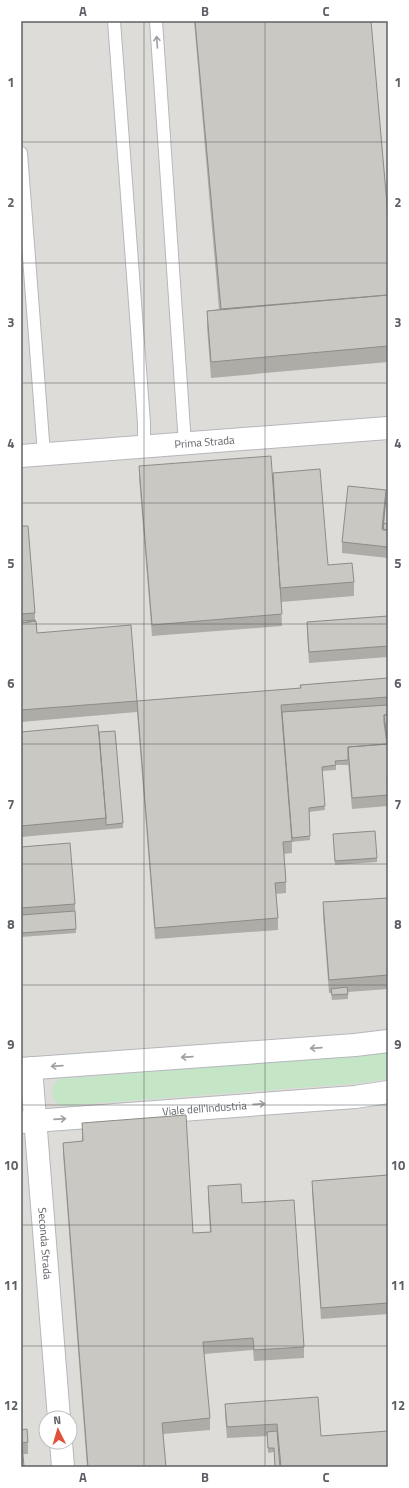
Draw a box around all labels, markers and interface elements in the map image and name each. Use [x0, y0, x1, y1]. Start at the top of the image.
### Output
text: A [79, 1, 87, 21]
text: B [201, 1, 209, 21]
text: C [322, 1, 330, 21]
one-way arrow [154, 35, 161, 48]
text: 1 [7, 72, 15, 92]
text: 1 [394, 72, 402, 92]
text: 2 [7, 192, 15, 212]
text: 2 [394, 192, 402, 212]
text: 3 [7, 312, 15, 332]
text: 3 [394, 312, 402, 332]
street label: Prima Strada [174, 432, 236, 452]
text: 4 [7, 433, 15, 453]
text: 4 [394, 433, 402, 453]
text: 5 [7, 553, 15, 573]
text: 5 [394, 553, 402, 573]
text: 6 [7, 673, 15, 693]
text: 6 [394, 673, 402, 693]
text: 7 [7, 794, 15, 814]
text: 7 [394, 794, 402, 814]
text: 8 [7, 914, 15, 934]
text: 8 [394, 914, 402, 934]
text: 9 [7, 1034, 15, 1054]
text: 9 [394, 1034, 402, 1054]
one-way arrow [310, 1044, 323, 1051]
one-way arrow [180, 1054, 193, 1061]
one-way arrow [51, 1063, 64, 1070]
street label: Viale dell'Industria [162, 1097, 248, 1119]
one-way arrow [252, 1101, 265, 1108]
one-way arrow [53, 1116, 66, 1123]
text: 10 [4, 1155, 18, 1175]
text: 10 [391, 1155, 405, 1175]
street label: Seconda Strada [34, 1207, 56, 1281]
text: 11 [4, 1275, 18, 1295]
text: 11 [391, 1275, 405, 1295]
text: 12 [4, 1395, 18, 1415]
text: 12 [391, 1395, 405, 1415]
north arrow [38, 1410, 78, 1450]
text: N [53, 1412, 62, 1428]
text: A [79, 1467, 87, 1487]
text: B [201, 1467, 209, 1487]
text: C [322, 1467, 330, 1487]

